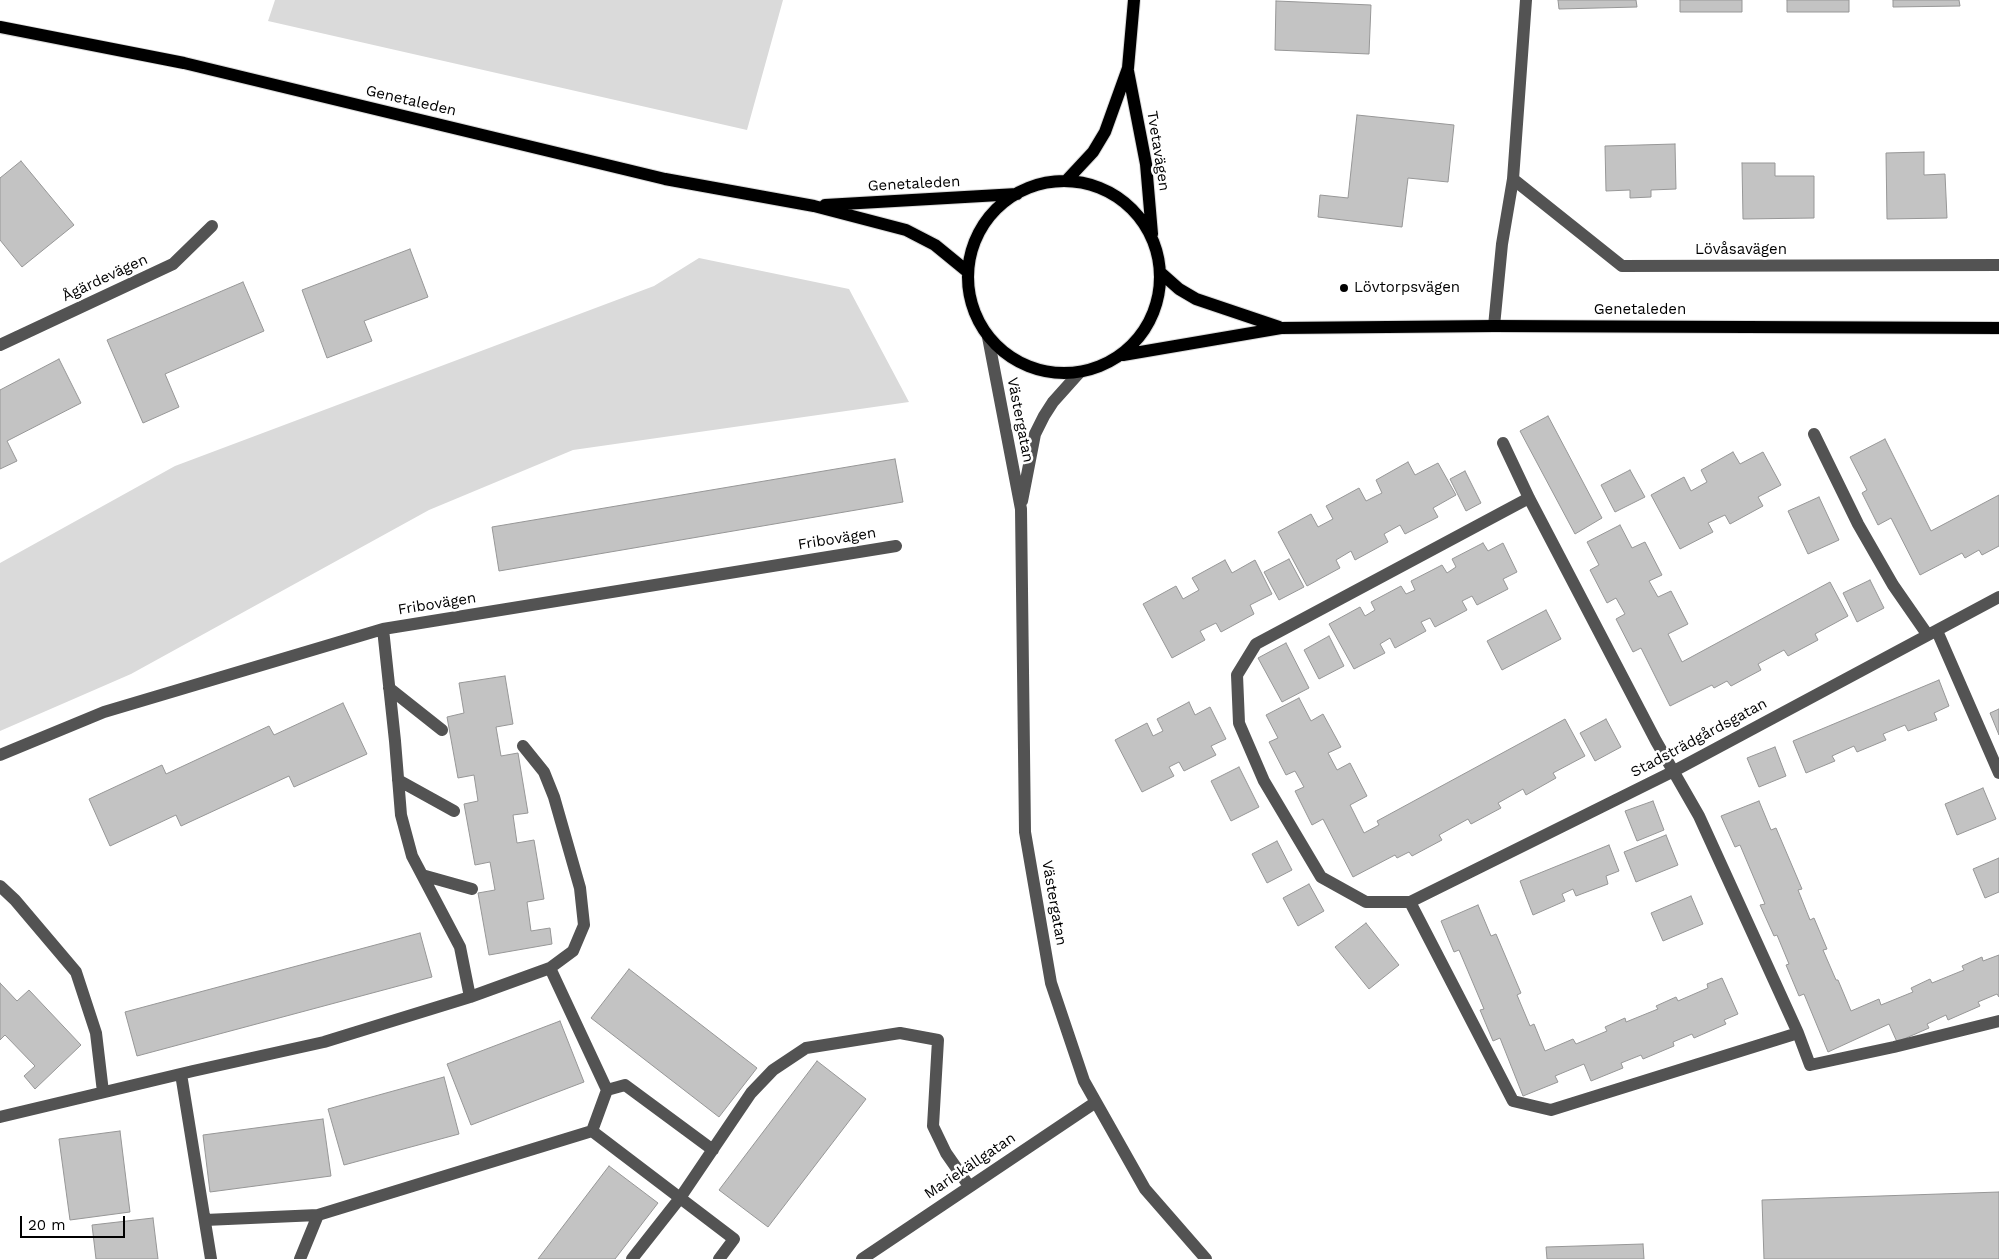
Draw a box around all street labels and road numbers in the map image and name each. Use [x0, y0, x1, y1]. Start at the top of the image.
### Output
street label: Genetaleden [364, 82, 458, 120]
street label: Tvetavägen [1143, 110, 1173, 192]
street label: Genetaleden [867, 173, 961, 195]
street label: Lövåsavägen [1695, 241, 1787, 259]
street label: Ågärdevägen [59, 250, 151, 306]
street label: Genetaleden [1594, 301, 1686, 319]
street label: Västergatan [1003, 376, 1037, 464]
street label: Fribovägen [797, 524, 877, 554]
street label: Fribovägen [397, 589, 477, 619]
street label: Stadsträdgårdsgatan [1628, 694, 1770, 782]
street label: Västergatan [1038, 859, 1070, 947]
street label: Mariekällgatan [921, 1129, 1019, 1203]

